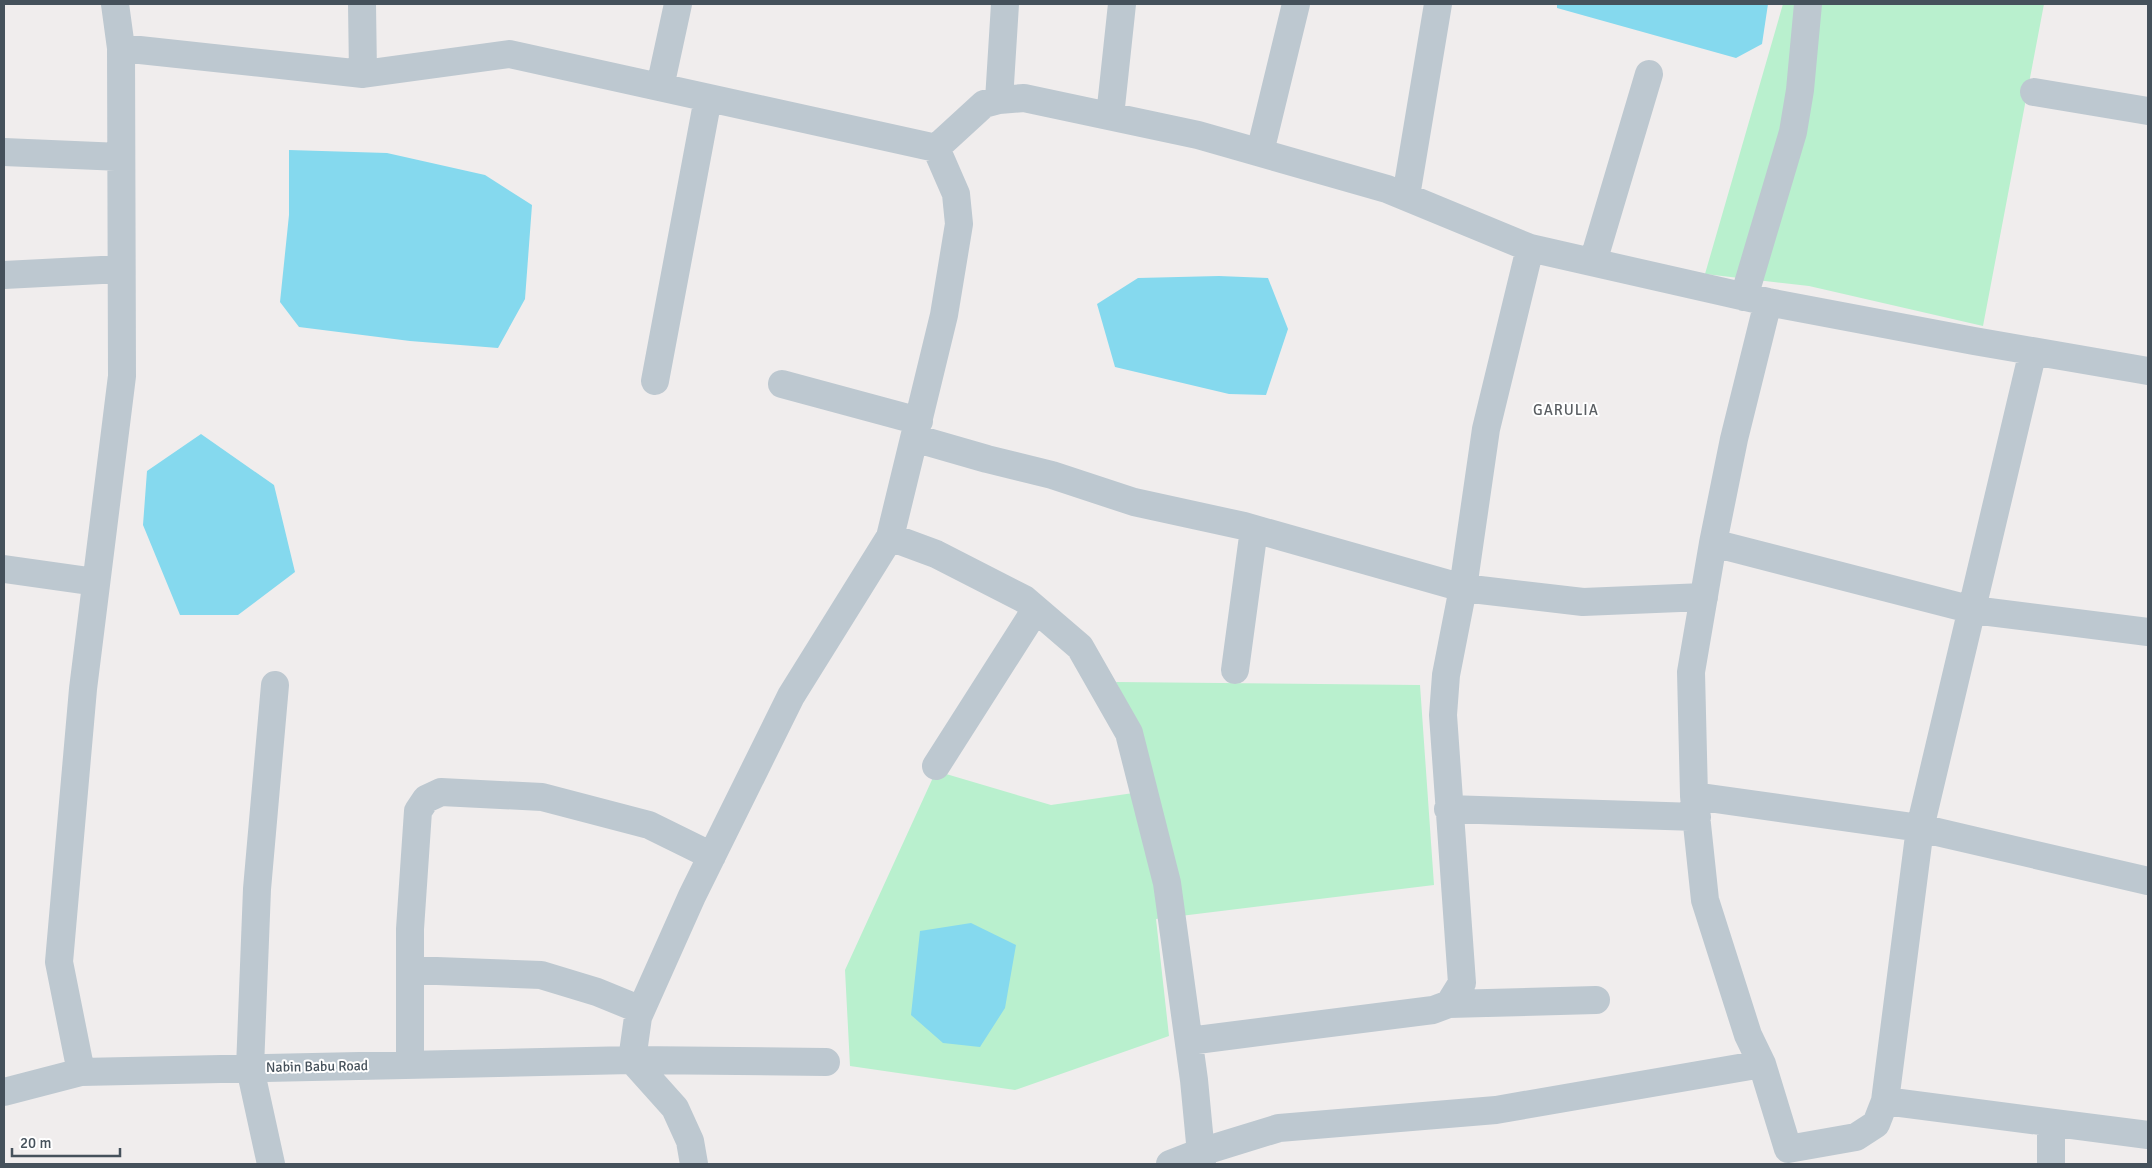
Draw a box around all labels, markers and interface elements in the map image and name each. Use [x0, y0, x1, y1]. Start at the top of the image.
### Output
district label: GARULIA [1533, 401, 1599, 419]
street label: Nabin Babu Road [266, 1057, 368, 1076]
scale bar [12, 1126, 120, 1158]
text: 20 m [20, 1134, 51, 1152]

